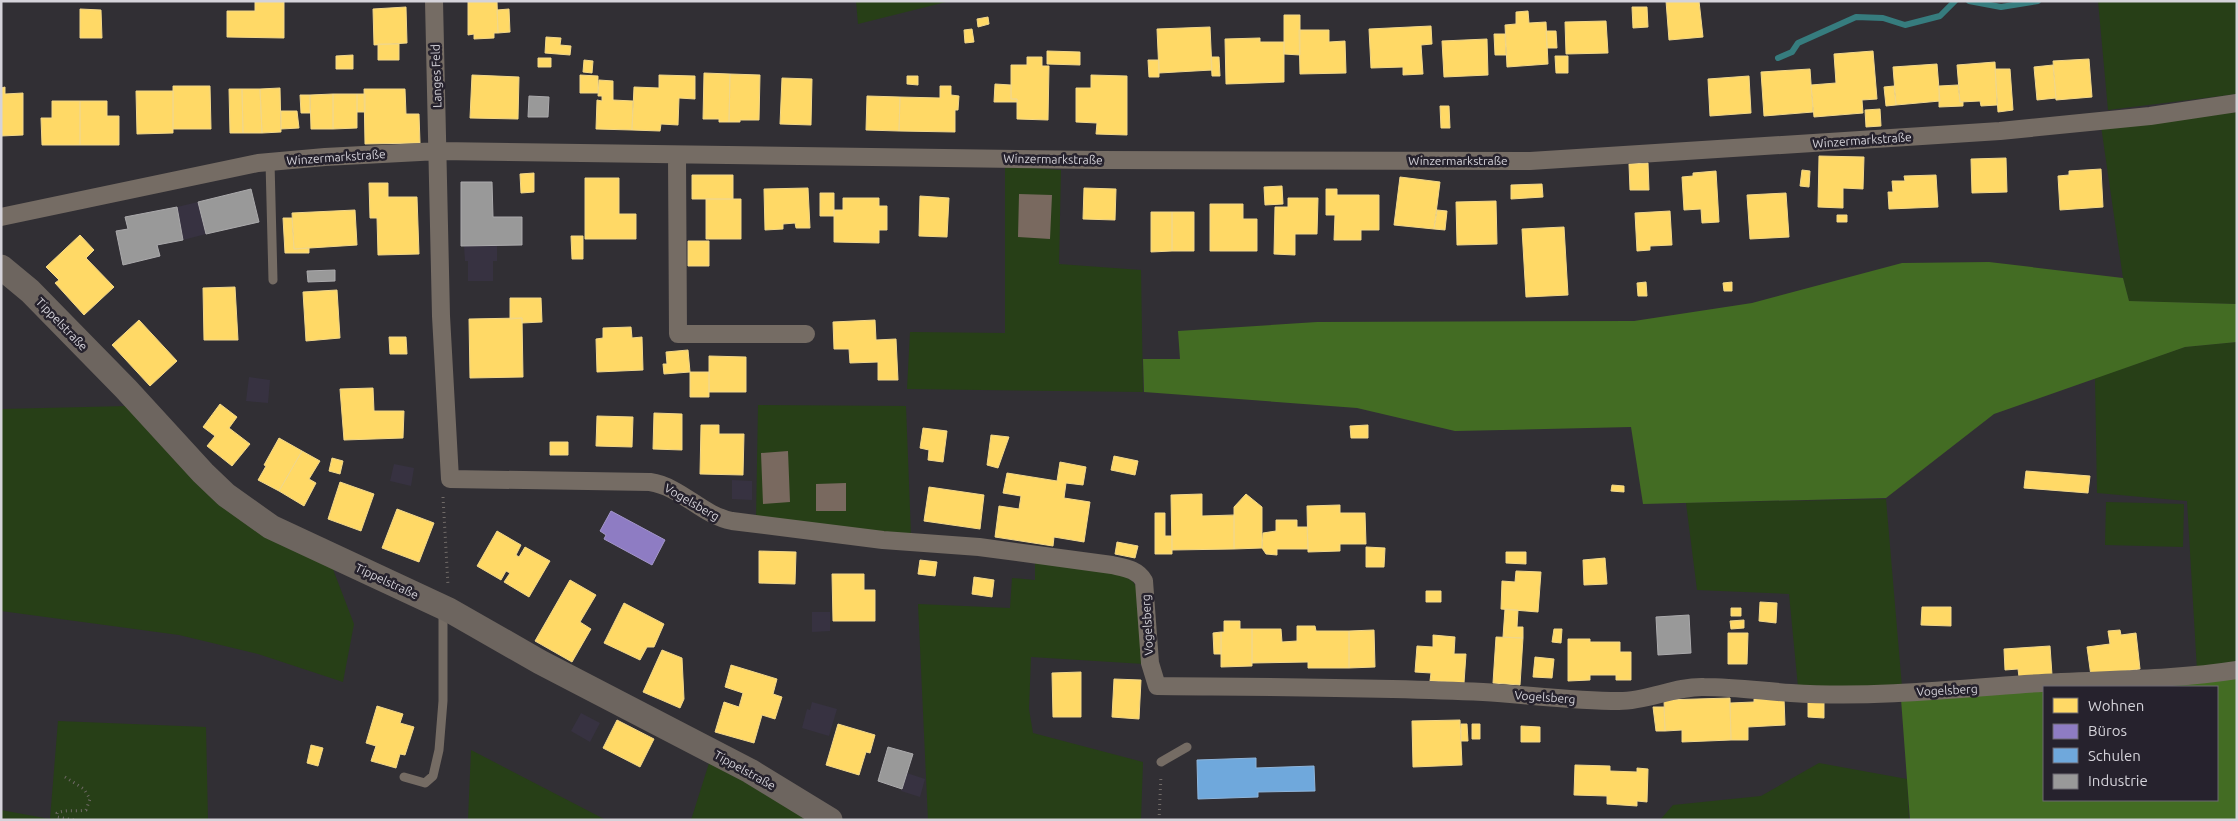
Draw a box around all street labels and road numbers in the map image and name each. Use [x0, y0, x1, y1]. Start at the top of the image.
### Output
street label: Langes Feld [428, 44, 444, 108]
street label: Winzermarkstraße [1812, 130, 1912, 150]
street label: Winzermarkstraße [286, 147, 386, 167]
street label: Winzermarkstraße [1003, 152, 1103, 166]
street label: Winzermarkstraße [1408, 154, 1508, 167]
street label: Tippelstraße [34, 295, 90, 353]
street label: Vogelsberg [662, 481, 722, 523]
street label: Tippelstraße [353, 561, 421, 601]
street label: Vogelsberg [1139, 594, 1155, 656]
street label: Vogelsberg [1916, 682, 1978, 698]
street label: Vogelsberg [1514, 688, 1576, 706]
street label: Tippelstraße [712, 748, 778, 792]

